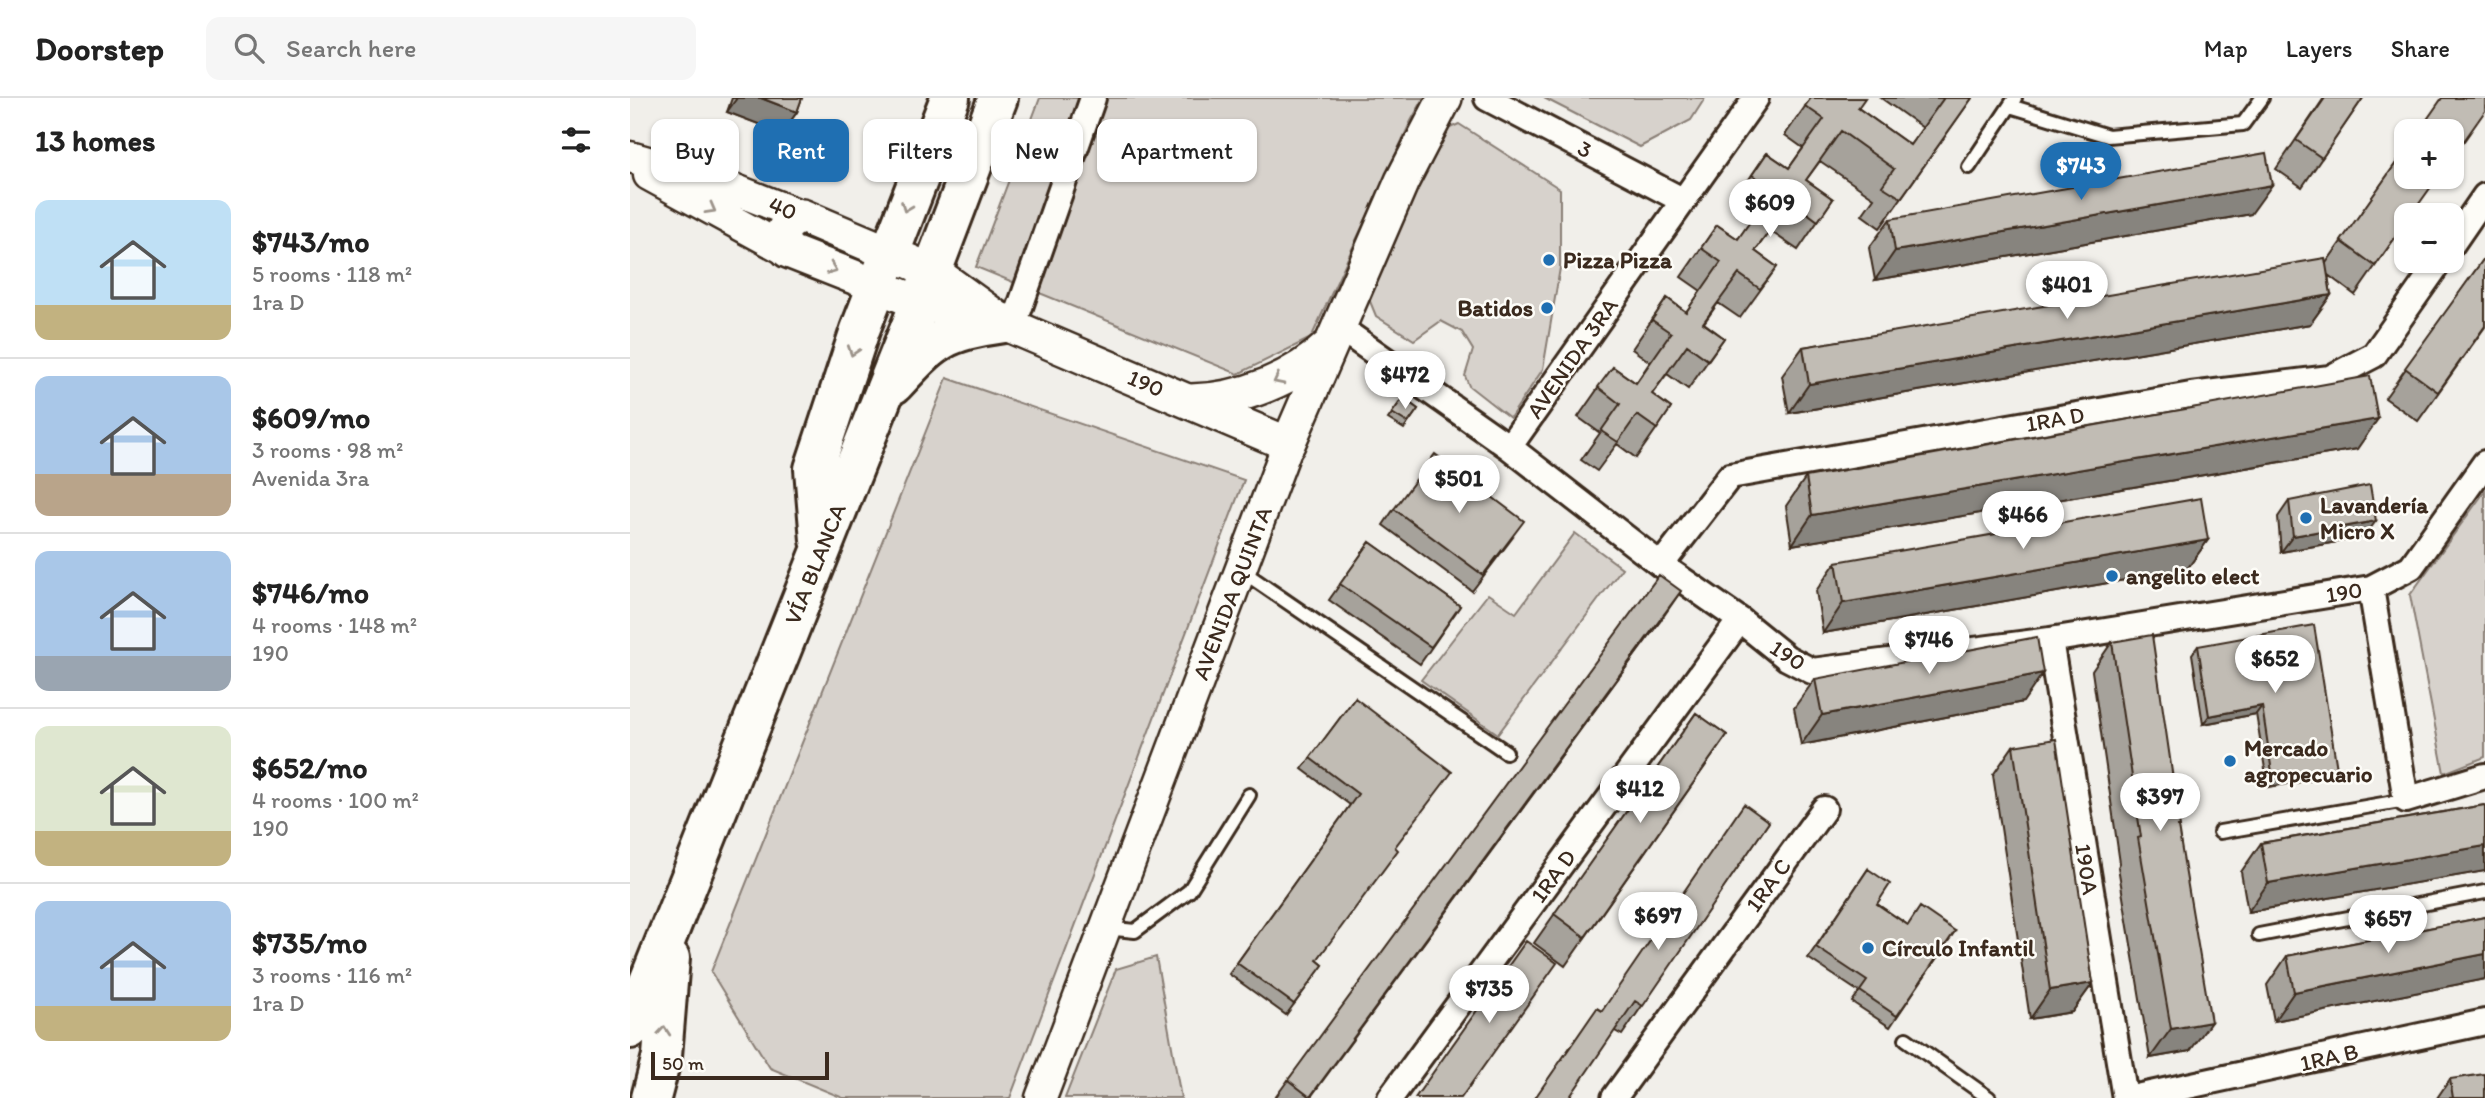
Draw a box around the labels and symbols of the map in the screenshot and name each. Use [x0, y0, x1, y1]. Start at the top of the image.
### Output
street label: 3 [1573, 134, 1597, 164]
pin: $743 [2040, 142, 2122, 202]
pin: $609 [1729, 180, 1811, 239]
street label: 40 [765, 190, 801, 226]
one-way arrow [901, 200, 915, 212]
one-way arrow [704, 201, 717, 214]
place label: Pizza Pizza [1563, 246, 1673, 274]
marker: Pizza Pizza [1541, 252, 1557, 268]
one-way arrow [826, 260, 838, 274]
pin: $401 [2026, 262, 2108, 321]
street label: AVENIDA 3RA [1520, 292, 1624, 424]
place label: Batidos [1457, 294, 1533, 322]
marker: Batidos [1539, 300, 1555, 316]
one-way arrow [847, 344, 862, 356]
pin: $472 [1364, 352, 1446, 411]
street label: 190 [1124, 363, 1168, 403]
one-way arrow [1272, 371, 1285, 385]
street label: 1RA D [2024, 400, 2086, 438]
pin: $501 [1418, 456, 1500, 515]
pin: $466 [1982, 491, 2064, 551]
place label: Lavandería Micro X [2320, 491, 2429, 545]
street label: VÍA BLANCA [778, 499, 852, 629]
street label: AVENIDA QUINTA [1186, 502, 1278, 684]
marker: Lavandería Micro X [2298, 510, 2314, 526]
place label: angelito elect [2126, 562, 2260, 590]
marker: angelito elect [2104, 568, 2120, 584]
street label: 190 [2323, 575, 2365, 609]
pin: $746 [1888, 616, 1970, 676]
street label: 190 [1765, 633, 1811, 677]
pin: $652 [2234, 636, 2316, 695]
place label: Mercado agropecuario [2244, 734, 2373, 788]
marker: Mercado agropecuario [2222, 753, 2238, 769]
pin: $412 [1599, 766, 1681, 825]
pin: $397 [2119, 774, 2201, 833]
street label: 190A [2069, 841, 2105, 897]
street label: 1RA D [1524, 844, 1582, 908]
street label: 1RA C [1739, 853, 1797, 917]
pin: $697 [1617, 892, 1699, 952]
pin: $657 [2347, 896, 2429, 955]
place label: Círculo Infantil [1882, 934, 2035, 962]
marker: Círculo Infantil [1860, 940, 1876, 956]
pin: $735 [1448, 965, 1530, 1025]
one-way arrow [656, 1026, 671, 1037]
street label: 1RA B [2297, 1037, 2361, 1077]
scale bar [651, 1049, 830, 1081]

